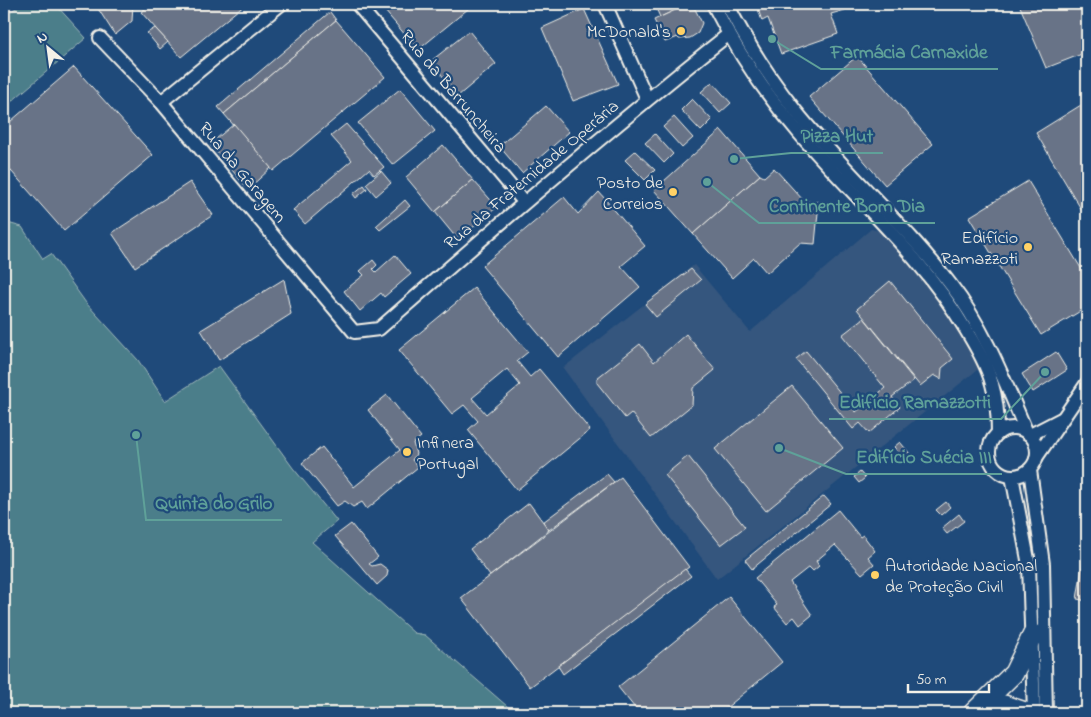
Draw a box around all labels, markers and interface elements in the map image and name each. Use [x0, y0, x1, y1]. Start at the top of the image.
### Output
place label: McDonald's [587, 20, 671, 46]
north arrow [22, 22, 72, 72]
street label: Rua da Barruncheira [393, 25, 512, 160]
marker: McDonald's [675, 25, 687, 37]
text: N [33, 26, 52, 49]
callout: Farmácia Carnaxide [821, 35, 998, 69]
text: Farmácia Carnaxide [829, 40, 988, 67]
street label: Rua da Fraternidade Operária [439, 94, 625, 257]
street label: Rua da Garagem [191, 117, 292, 230]
callout: Pizza Hut [791, 119, 883, 153]
text: Pizza Hut [801, 124, 874, 151]
place label: Posto de Correios [597, 171, 664, 218]
marker: Posto de Correios [667, 186, 679, 198]
callout: Continente Bom Dia [759, 189, 935, 223]
text: Continente Bom Dia [769, 194, 925, 221]
place label: Edifício Ramazzoti [941, 226, 1018, 273]
marker: Edifício Ramazzoti [1022, 241, 1034, 253]
callout: Edifício Ramazzotti [829, 385, 1001, 419]
text: Edifício Ramazzotti [839, 390, 991, 417]
place label: Infinera Portugal [417, 431, 478, 479]
callout: Edifício Suécia III [846, 440, 1002, 474]
text: Edifício Suécia III [856, 445, 992, 472]
marker: Infinera Portugal [401, 446, 413, 458]
callout: Quinta do Grilo [146, 486, 282, 520]
text: Quinta do Grilo [156, 491, 273, 518]
place label: Autoridade Nacional de Proteção Civil [885, 554, 1037, 601]
marker: Autoridade Nacional de Proteção Civil [869, 569, 881, 581]
scale bar [908, 662, 990, 694]
text: 50 m [916, 669, 947, 691]

